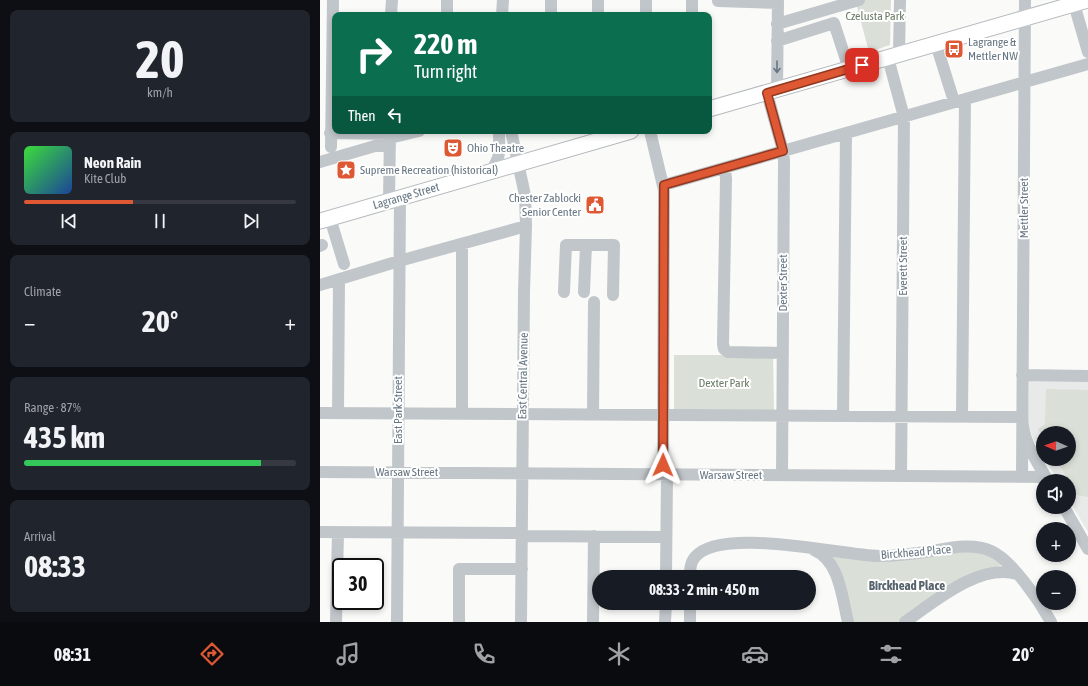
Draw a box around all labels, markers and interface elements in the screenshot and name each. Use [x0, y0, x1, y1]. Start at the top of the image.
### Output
park label: Czelusta Park [846, 9, 905, 23]
icon: right [348, 28, 400, 80]
text: 220 m [414, 28, 477, 60]
text: 20 [136, 29, 184, 89]
place label: Lagrange & Mettler NW [968, 35, 1018, 63]
bus stop icon: Lagrange & Mettler NW [943, 38, 965, 60]
pin [845, 48, 879, 82]
icon: arrive [851, 54, 873, 76]
one-way arrow [773, 60, 781, 73]
text: Turn right [414, 61, 477, 82]
text: km/h [147, 85, 173, 100]
icon: left [384, 104, 406, 126]
text: Then [348, 107, 376, 124]
theatre icon: Ohio Theatre [442, 137, 464, 159]
place label: Ohio Theatre [467, 141, 524, 155]
text: Neon Rain [84, 154, 141, 171]
place icon: Supreme Recreation (historical) [335, 159, 357, 181]
place label: Supreme Recreation (historical) [360, 163, 498, 177]
text: Kite Club [84, 171, 126, 186]
street label: Mettler Street [1017, 177, 1031, 238]
street label: Lagrange Street [371, 180, 441, 212]
place label: Chester Zablocki Senior Center [509, 191, 581, 219]
public building icon: Chester Zablocki Senior Center [584, 194, 606, 216]
icon: previous [58, 210, 80, 232]
icon: pause [149, 210, 171, 232]
icon: next [240, 210, 262, 232]
street label: Everett Street [896, 236, 910, 296]
street label: Dexter Street [776, 254, 790, 312]
text: Climate [24, 284, 61, 299]
text: 20° [142, 304, 178, 338]
text: − [24, 309, 35, 335]
text: + [285, 309, 296, 335]
street label: East Central Avenue [515, 332, 531, 420]
street label: East Park Street [391, 375, 405, 444]
park label: Dexter Park [699, 376, 750, 390]
text: Range · 87% [24, 400, 81, 415]
text: 435 km [24, 420, 105, 454]
north arrow [1036, 426, 1076, 466]
map controls [1036, 426, 1076, 610]
position arrow [642, 444, 684, 486]
street label: Warsaw Street [376, 465, 439, 479]
street label: Warsaw Street [700, 468, 763, 482]
button: sound [1036, 474, 1076, 514]
button: + [1036, 522, 1076, 562]
text: Arrival [24, 529, 56, 544]
street label: Birckhead Place [880, 542, 952, 562]
text: 08:33 [24, 549, 86, 583]
speed limit sign: 30 [332, 558, 384, 610]
button: − [1036, 570, 1076, 610]
district label: Birckhead Place [869, 578, 945, 593]
text: 08:33 · 2 min · 450 m [649, 581, 759, 598]
icon: directions [198, 640, 226, 668]
icon: music [334, 640, 362, 668]
icon: phone [470, 640, 498, 668]
icon: climate [605, 640, 633, 668]
icon: car [741, 640, 769, 668]
icon: filters [877, 640, 905, 668]
text: 08:31 [54, 644, 91, 665]
text: 20° [1012, 644, 1034, 665]

